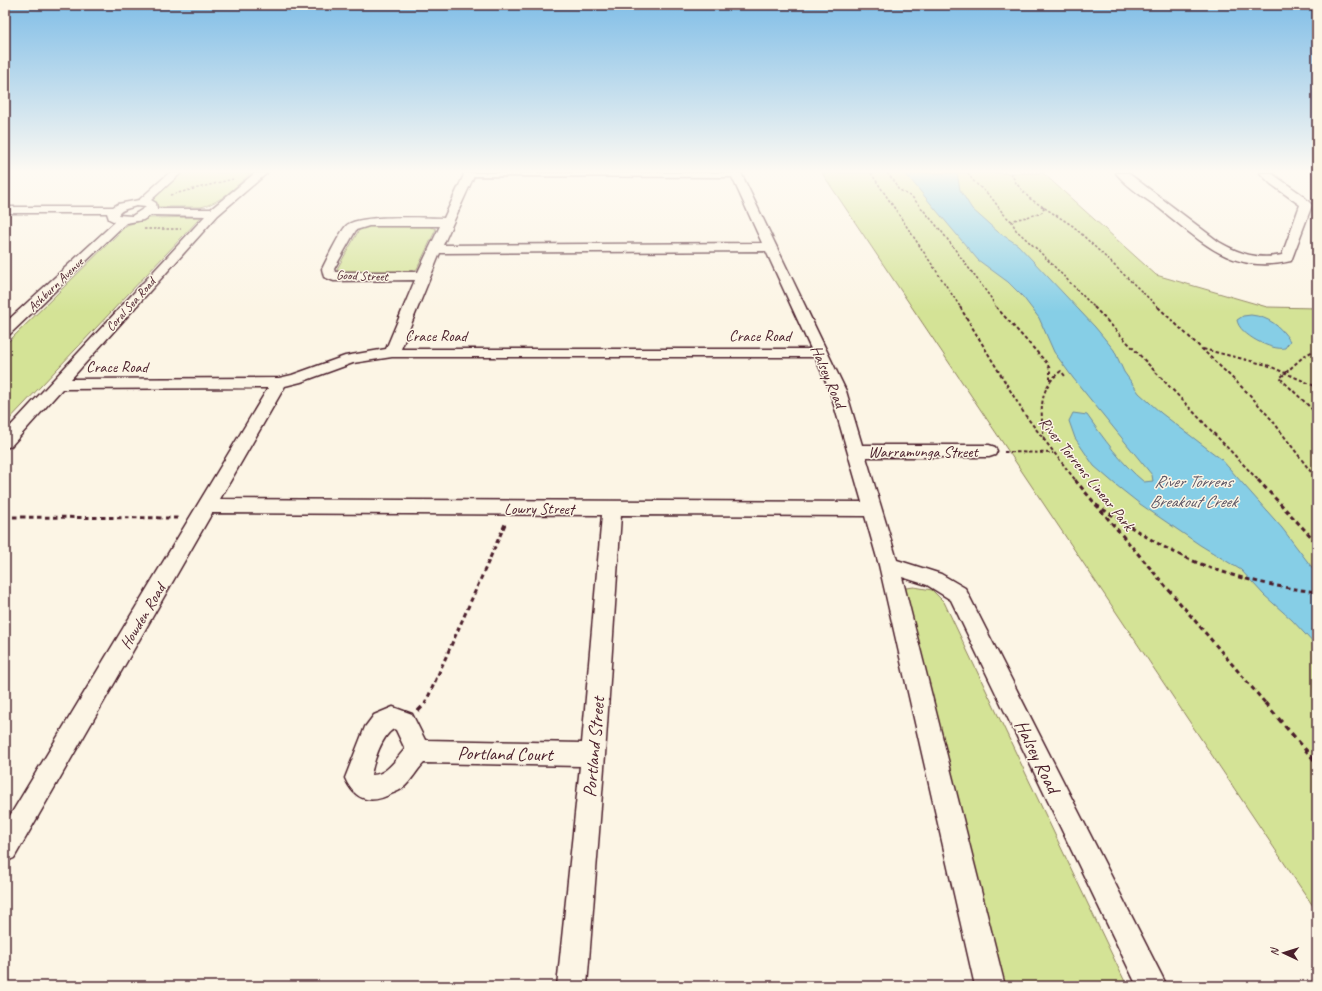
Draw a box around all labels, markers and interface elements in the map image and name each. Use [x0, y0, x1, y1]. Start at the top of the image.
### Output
street label: Ashburn Avenue [25, 254, 87, 315]
street label: Good Street [336, 267, 390, 285]
street label: Coral Sea Road [102, 273, 160, 335]
street label: Crace Road [405, 326, 470, 346]
street label: Crace Road [729, 326, 794, 346]
street label: Halsey Road [806, 342, 851, 413]
street label: Crace Road [86, 357, 151, 377]
street label: River Torrens Linear Park [1034, 413, 1139, 535]
street label: Warramunga Street [868, 442, 979, 462]
water label: River Torrens Breakout Creek [1150, 471, 1239, 512]
street label: Lowry Street [504, 499, 577, 519]
street label: Howden Road [116, 578, 172, 653]
street label: Portland Street [578, 694, 610, 798]
street label: Halsey Road [1009, 716, 1067, 800]
street label: Portland Court [457, 741, 555, 767]
north arrow [1264, 933, 1304, 973]
text: N [1267, 946, 1281, 956]

